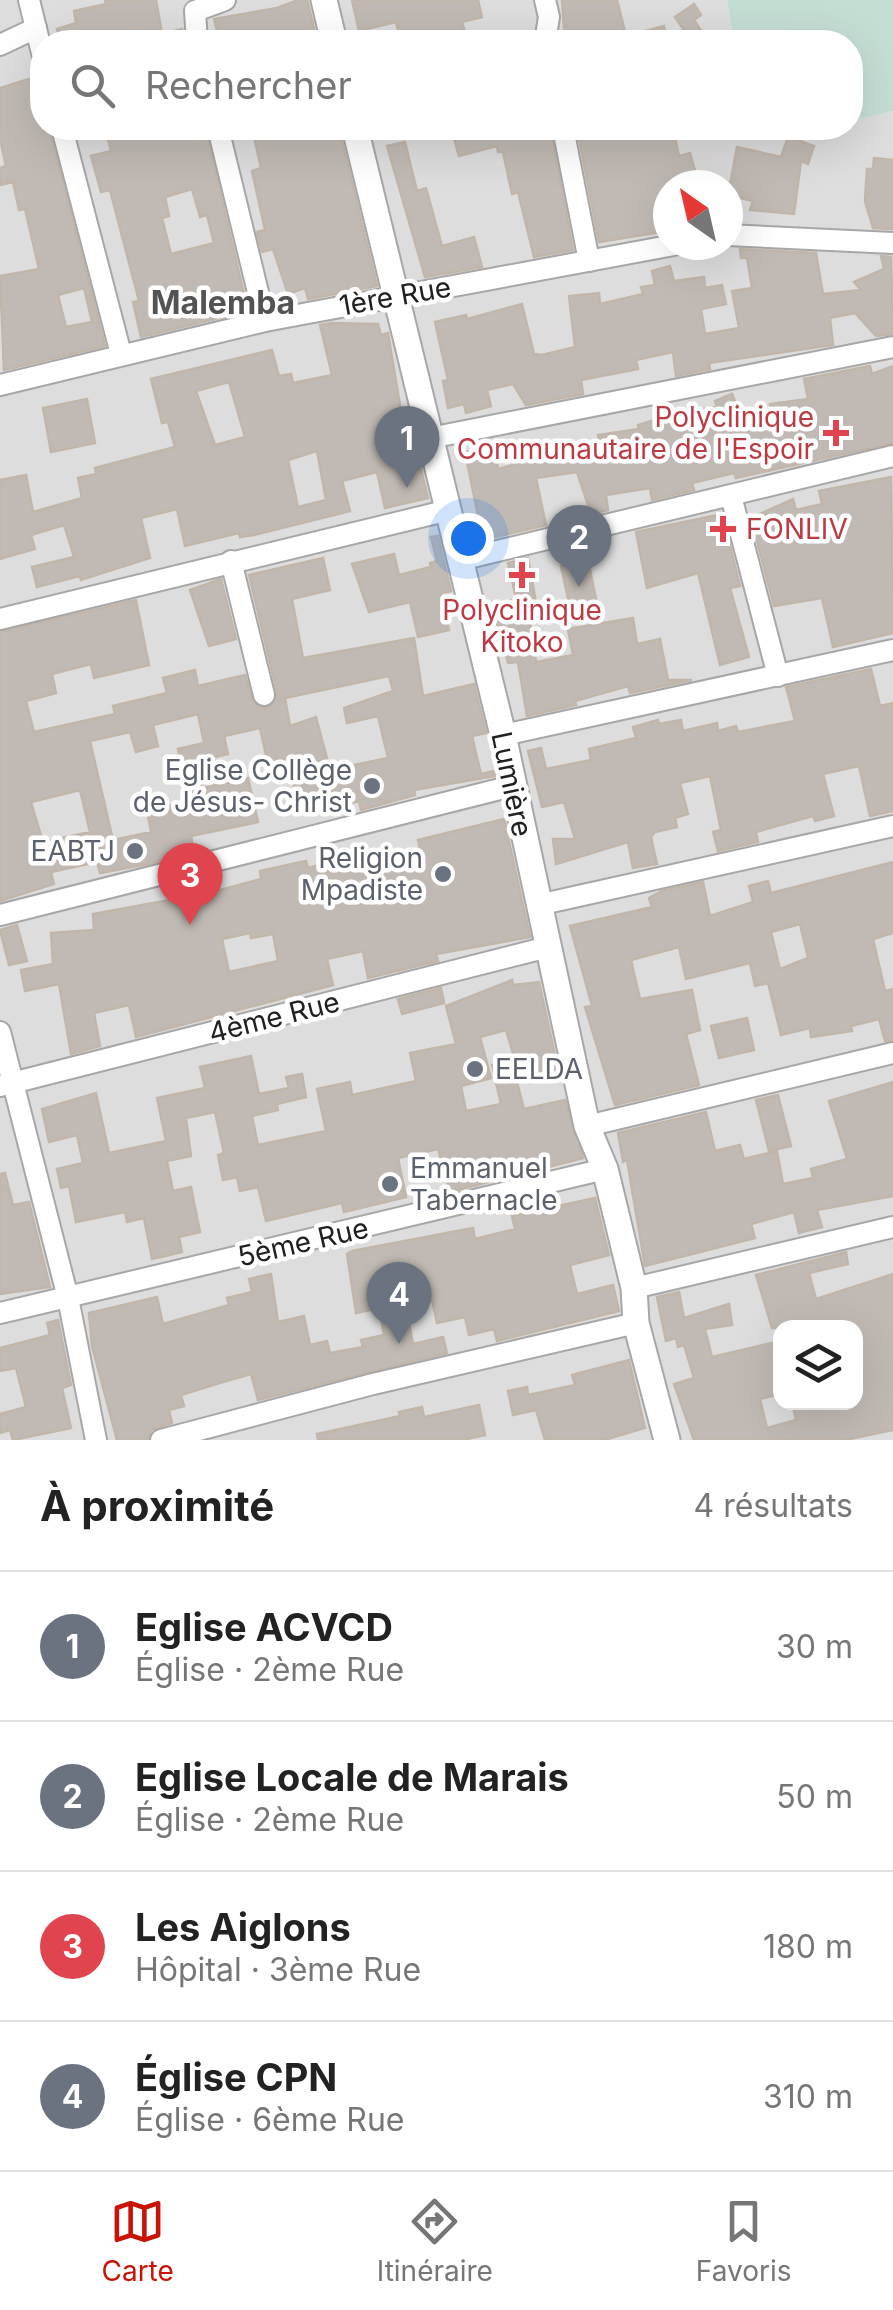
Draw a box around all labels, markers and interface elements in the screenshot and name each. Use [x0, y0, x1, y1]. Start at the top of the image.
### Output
search box [30, 30, 863, 140]
icon: search [65, 58, 120, 113]
text: Rechercher [145, 62, 352, 108]
north arrow [653, 170, 743, 260]
street label: 1ère Rue [336, 269, 454, 323]
district label: Malemba [151, 283, 295, 322]
place label: Polyclinique Communautaire de l'Espoir [457, 400, 814, 466]
pin: 1 [374, 406, 440, 488]
marker: Polyclinique Communautaire de l'Espoir [823, 420, 849, 446]
pin: 2 [546, 504, 612, 587]
place label: FONLIV [746, 512, 848, 546]
your location [443, 513, 494, 564]
marker: FONLIV [710, 516, 736, 542]
marker: Polyclinique Kitoko [509, 562, 535, 588]
place label: Polyclinique Kitoko [442, 593, 602, 659]
street label: Lumière [484, 728, 540, 840]
place label: Eglise Collège de Jésus- Christ [133, 753, 352, 819]
marker: Eglise Collège de Jésus- Christ [361, 775, 383, 797]
place label: EABTJ [31, 834, 115, 868]
marker: EABTJ [124, 840, 146, 862]
place label: Religion Mpadiste [301, 841, 423, 907]
pin: 3 [158, 842, 222, 925]
marker: Religion Mpadiste [432, 863, 454, 885]
street label: 4ème Rue [205, 984, 343, 1050]
place label: EELDA [495, 1052, 583, 1086]
marker: EELDA [464, 1058, 486, 1080]
place label: Emmanuel Tabernacle [410, 1151, 558, 1217]
marker: Emmanuel Tabernacle [379, 1173, 401, 1195]
street label: 5ème Rue [234, 1210, 372, 1274]
pin: 4 [366, 1262, 432, 1344]
map controls [773, 1320, 863, 1410]
button: layers [773, 1320, 863, 1410]
text: À proximité [40, 1480, 274, 1531]
text: 4 résultats [693, 1486, 853, 1525]
text: Eglise ACVCD [135, 1604, 393, 1650]
text: 1 [66, 1627, 79, 1666]
text: 30 m [776, 1627, 853, 1666]
text: Église · 2ème Rue [135, 1650, 404, 1689]
text: Eglise Locale de Marais [135, 1754, 569, 1800]
text: 2 [62, 1777, 83, 1816]
text: 50 m [776, 1777, 853, 1816]
text: Église · 2ème Rue [135, 1800, 404, 1839]
text: Les Aiglons [135, 1904, 351, 1950]
text: 3 [62, 1927, 83, 1966]
text: 180 m [763, 1927, 853, 1966]
text: Hôpital · 3ème Rue [135, 1950, 421, 1989]
text: Église CPN [135, 2054, 337, 2100]
text: 4 [62, 2077, 83, 2116]
text: 310 m [763, 2077, 853, 2116]
text: Église · 6ème Rue [135, 2100, 404, 2139]
tab: Carte [101, 2194, 174, 2288]
tab: Itinéraire [377, 2194, 493, 2288]
tab: Favoris [696, 2194, 792, 2288]

